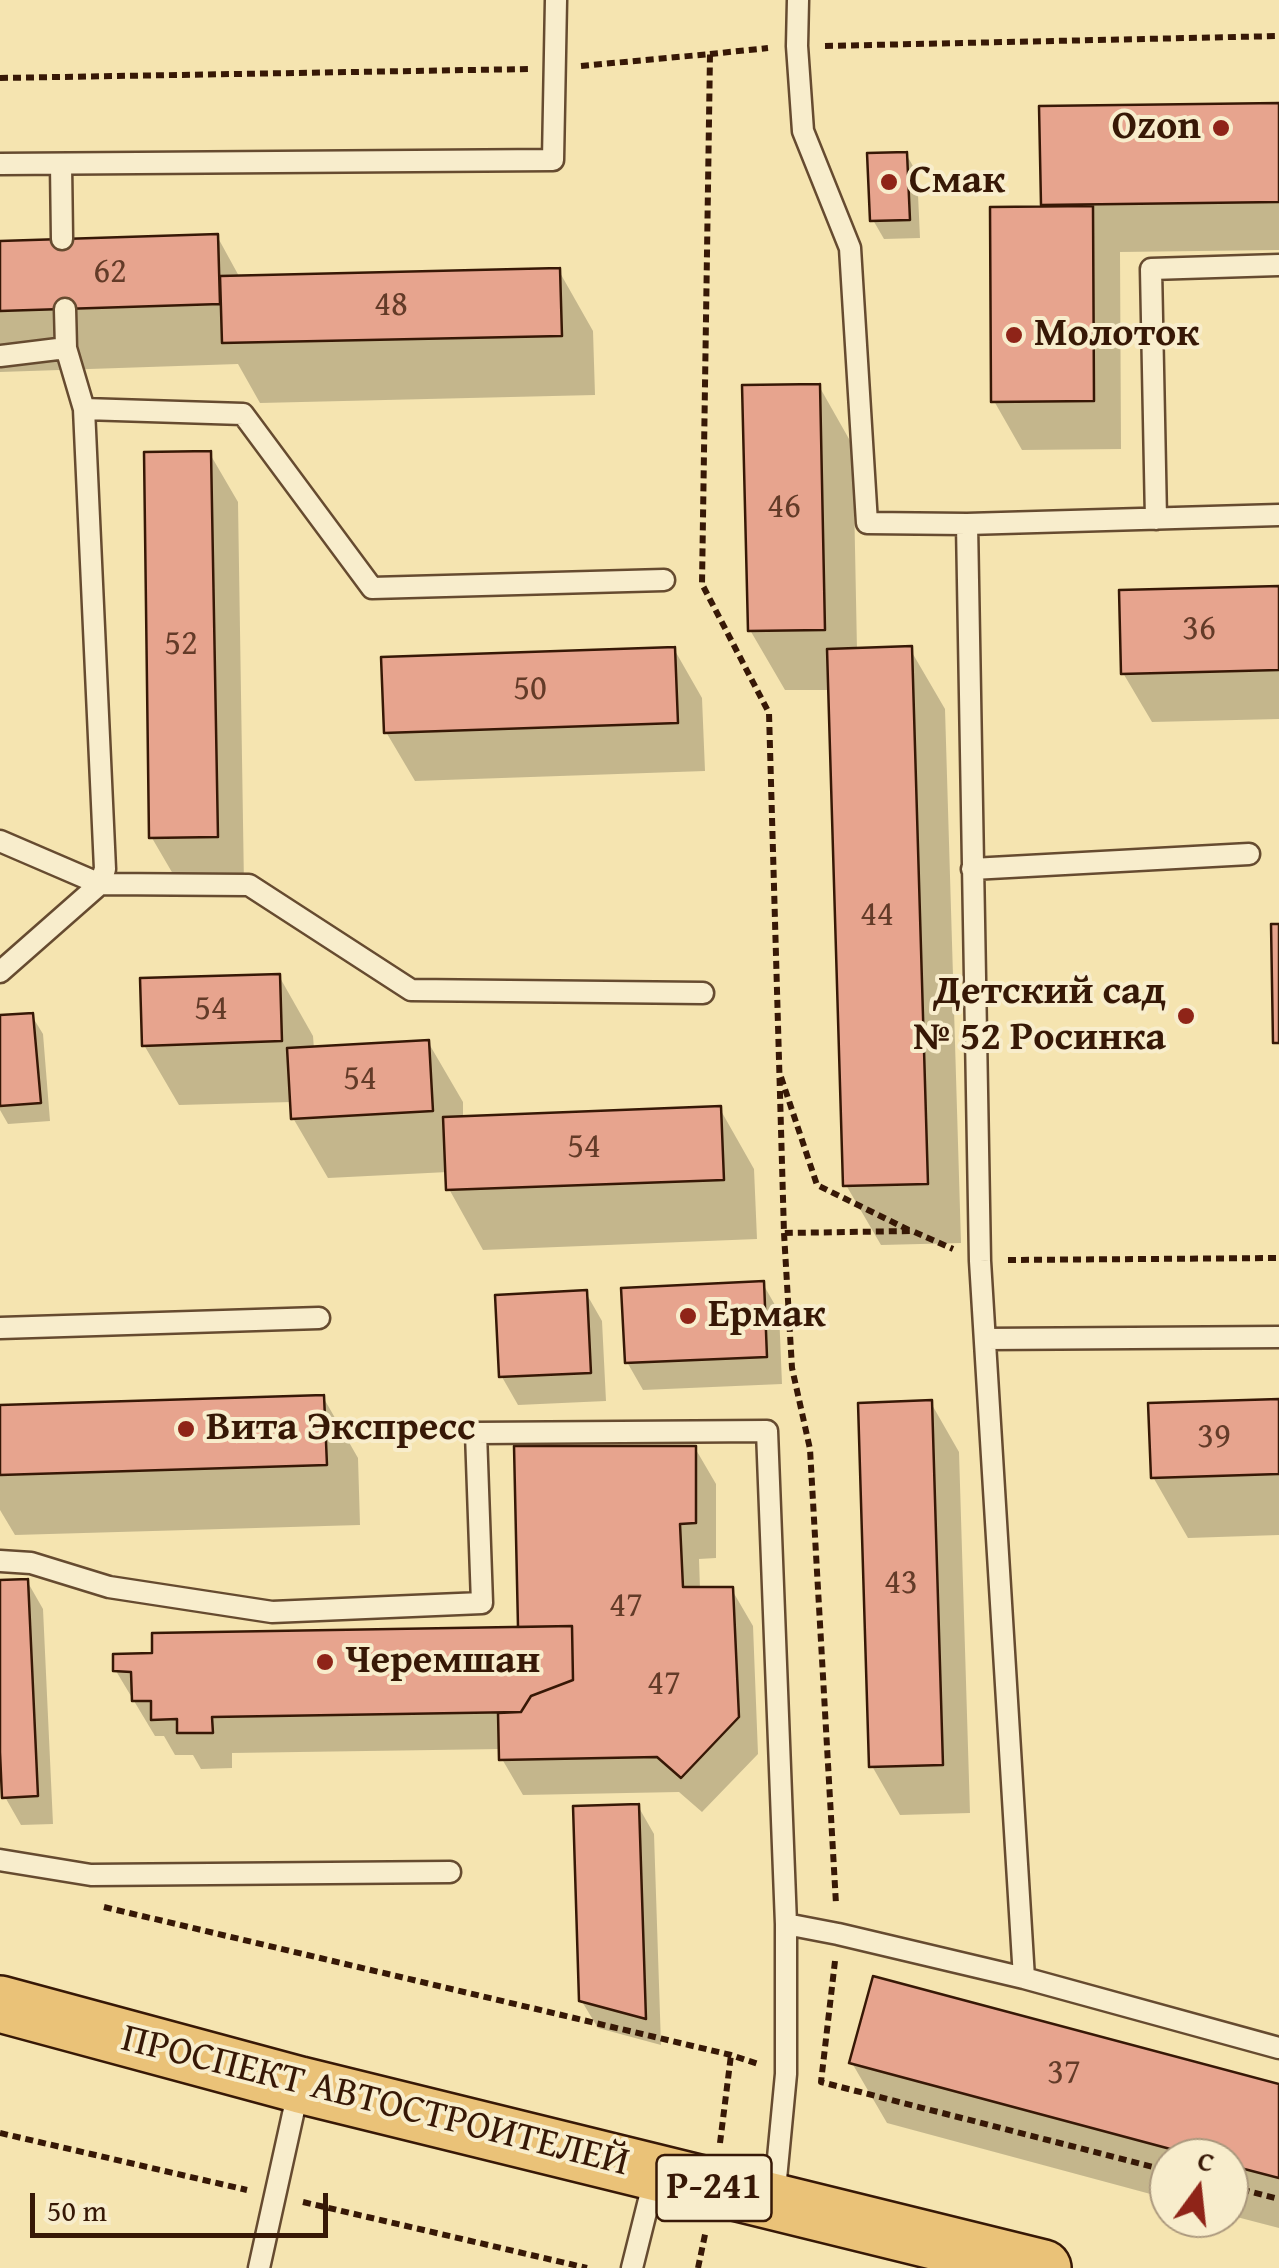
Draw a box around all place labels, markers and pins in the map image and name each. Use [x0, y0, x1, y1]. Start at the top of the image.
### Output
place label: Ozon [1112, 104, 1201, 152]
marker: Ozon [1210, 117, 1232, 139]
place label: Смак [909, 158, 1005, 206]
marker: Смак [878, 171, 900, 193]
place label: Молоток [1034, 311, 1199, 359]
marker: Молоток [1003, 324, 1025, 346]
place label: Детский сад № 52 Росинка [912, 969, 1166, 1063]
marker: Детский сад № 52 Росинка [1175, 1005, 1197, 1027]
place label: Ермак [708, 1292, 826, 1340]
marker: Ермак [677, 1305, 699, 1327]
place label: Вита Экспресс [206, 1405, 475, 1453]
marker: Вита Экспресс [175, 1418, 197, 1440]
place label: Черемшан [345, 1638, 540, 1686]
marker: Черемшан [314, 1651, 336, 1673]

